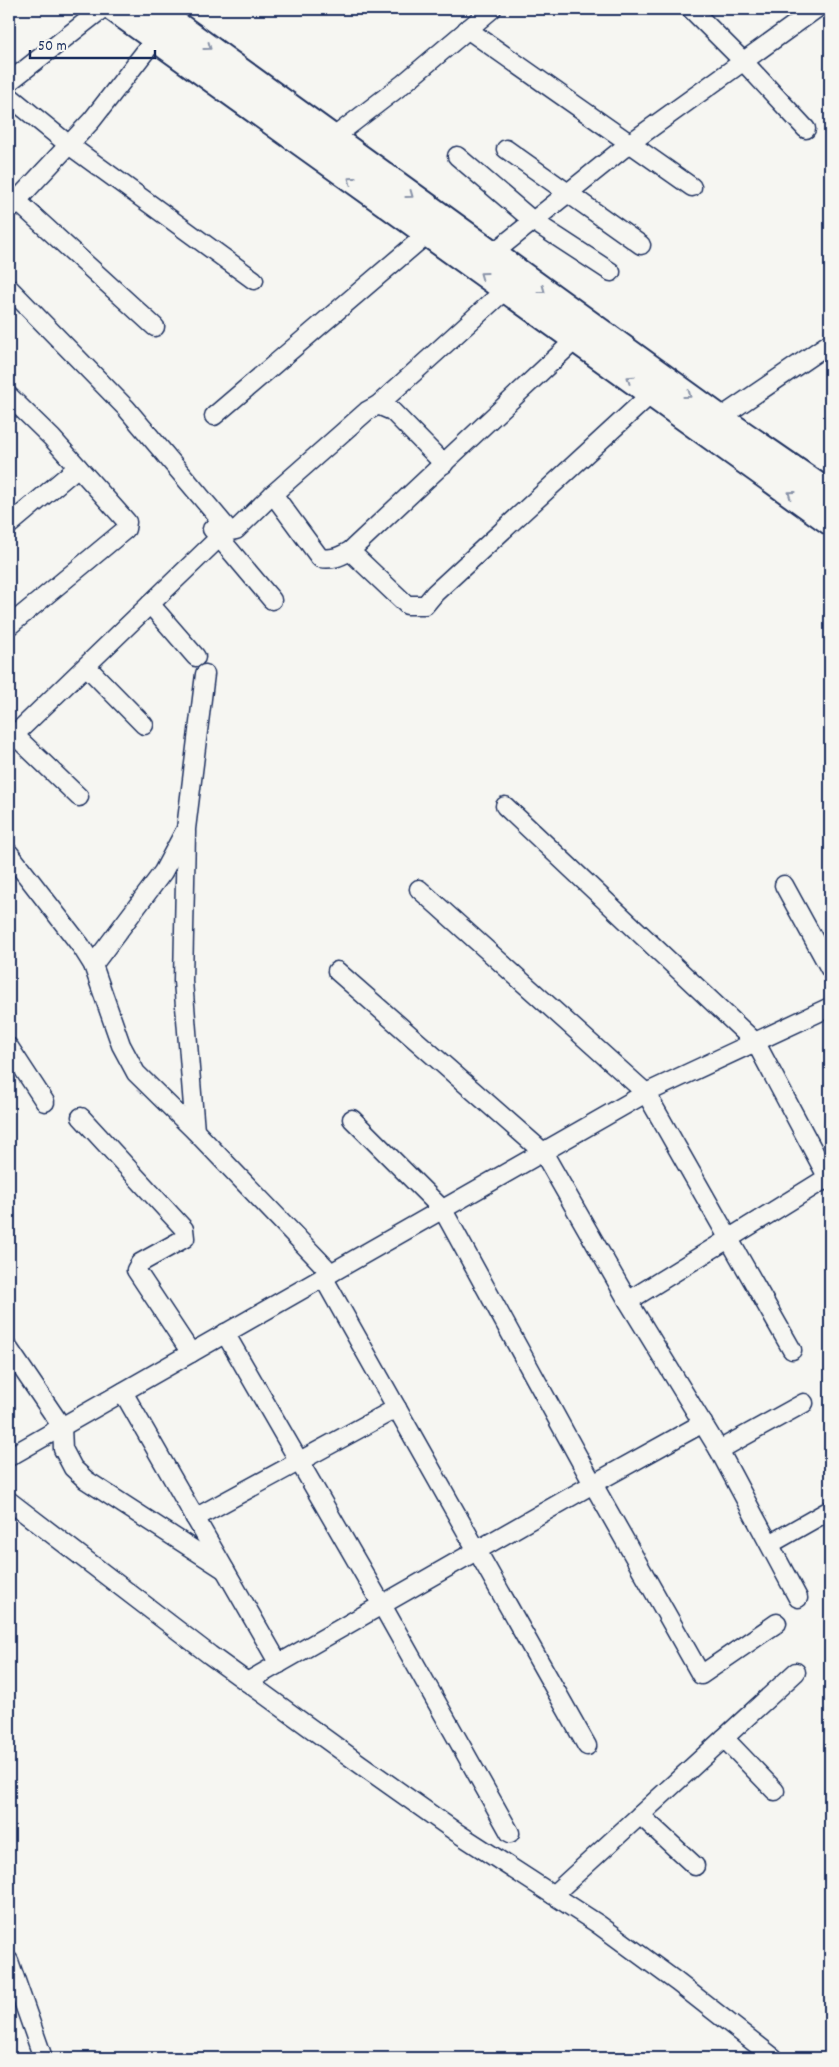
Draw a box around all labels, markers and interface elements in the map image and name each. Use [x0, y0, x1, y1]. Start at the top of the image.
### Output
scale bar [30, 28, 155, 60]
text: 50 m [38, 36, 67, 58]
one-way arrow [203, 41, 212, 50]
one-way arrow [347, 177, 357, 186]
one-way arrow [404, 189, 414, 198]
one-way arrow [479, 272, 489, 281]
one-way arrow [536, 284, 546, 293]
one-way arrow [626, 376, 636, 385]
one-way arrow [682, 389, 692, 398]
one-way arrow [787, 491, 796, 500]

